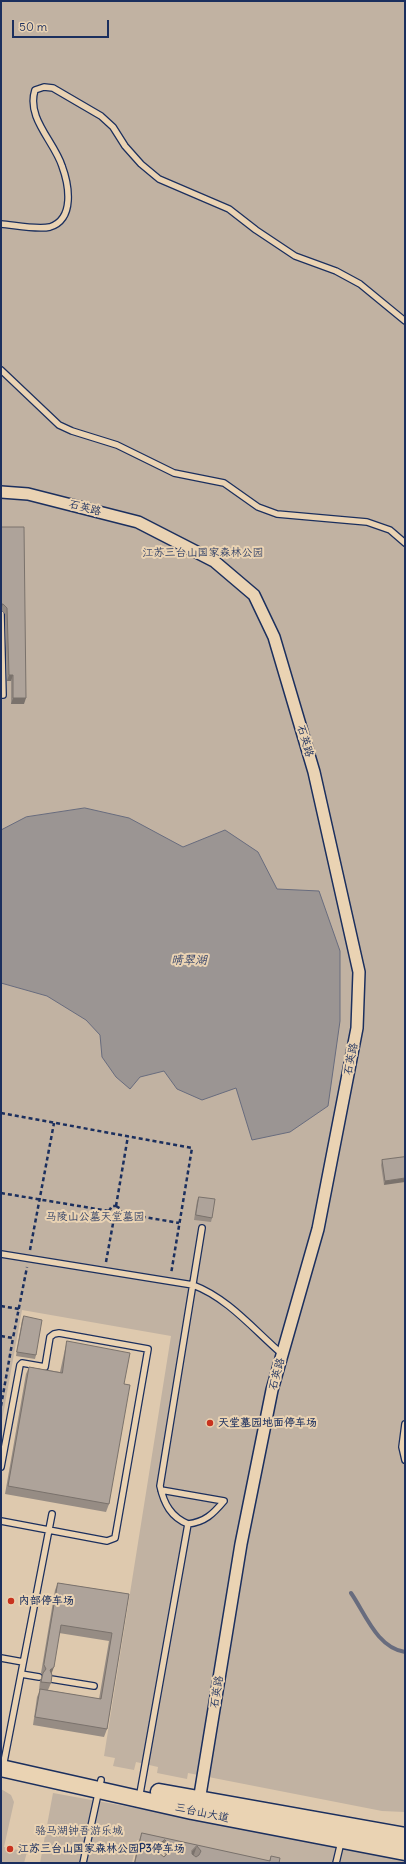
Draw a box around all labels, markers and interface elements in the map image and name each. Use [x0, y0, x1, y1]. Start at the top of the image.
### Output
scale bar [14, 12, 111, 38]
text: 50 m [19, 19, 47, 34]
street label: 石英路 [67, 498, 103, 518]
park label: 江苏三台山国家森林公园 [143, 546, 263, 560]
street label: 石英路 [294, 723, 316, 759]
water label: 晴翠湖 [171, 954, 207, 968]
street label: 石英路 [341, 1042, 361, 1076]
park label: 马陵山公墓天堂墓园 [46, 1210, 144, 1224]
street label: 石英路 [266, 1356, 288, 1392]
place label: 天堂墓园地面停车场 [218, 1416, 317, 1430]
marker: 天堂墓园地面停车场 [205, 1418, 215, 1428]
place label: 内部停车场 [19, 1594, 74, 1608]
marker: 内部停车场 [6, 1596, 16, 1606]
street label: 石英路 [208, 1675, 226, 1709]
street label: 三台山大道 [174, 1801, 230, 1825]
park label: 骆马湖钟吾游乐城 [35, 1824, 123, 1838]
place label: 江苏三台山国家森林公园P3停车场 [18, 1842, 185, 1856]
marker: 江苏三台山国家森林公园P3停车场 [5, 1844, 15, 1854]

